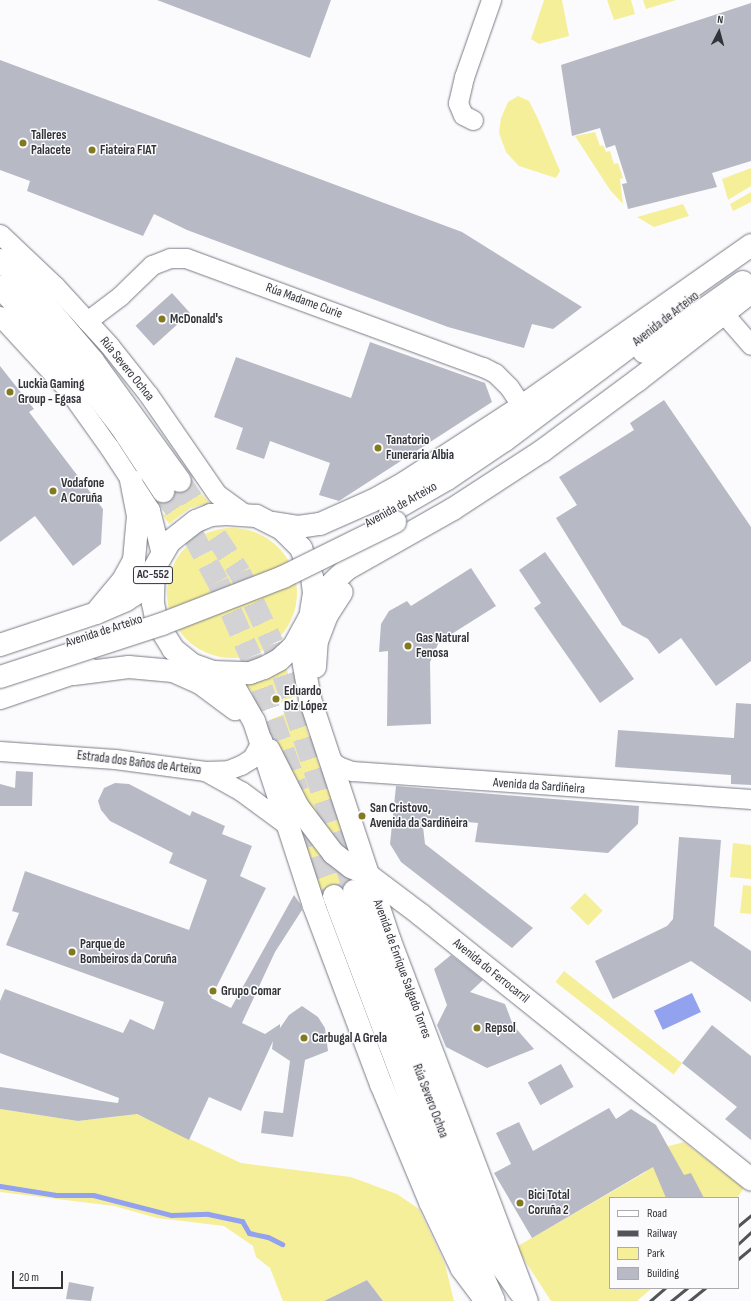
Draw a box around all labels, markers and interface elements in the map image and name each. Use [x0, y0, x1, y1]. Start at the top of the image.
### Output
north arrow [699, 12, 739, 52]
text: N [717, 13, 724, 26]
place label: Talleres Palacete [31, 128, 71, 159]
marker: Talleres Palacete [18, 138, 28, 148]
place label: Fiateira FIAT [100, 142, 157, 158]
marker: Fiateira FIAT [87, 145, 97, 155]
street label: Rúa Madame Curie [264, 280, 344, 322]
street label: Avenida de Arteixo [630, 288, 702, 350]
place label: McDonald's [170, 311, 223, 327]
marker: McDonald's [157, 314, 167, 324]
street label: Rúa Severo Ochoa [96, 334, 158, 404]
place label: Luckia Gaming Group - Egasa [18, 377, 84, 408]
marker: Luckia Gaming Group - Egasa [5, 387, 15, 397]
place label: Tanatorio Funeraria Albia [386, 433, 454, 464]
marker: Tanatorio Funeraria Albia [373, 443, 383, 453]
place label: Vodafone A Coruña [61, 476, 104, 507]
street label: Avenida de Arteixo [362, 479, 440, 531]
marker: Vodafone A Coruña [48, 486, 58, 496]
road number: AC-552 [132, 565, 174, 585]
street label: Avenida de Arteixo [64, 611, 144, 651]
place label: Gas Natural Fenosa [416, 631, 469, 662]
marker: Gas Natural Fenosa [403, 641, 413, 651]
place label: Eduardo Diz López [284, 684, 327, 715]
marker: Eduardo Diz López [271, 694, 281, 704]
street label: Estrada dos Baños de Arteixo [76, 748, 202, 778]
street label: Avenida da Sardiñeira [492, 775, 586, 797]
place label: San Cristovo, Avenida da Sardiñeira [370, 801, 468, 832]
marker: San Cristovo, Avenida da Sardiñeira [357, 811, 367, 821]
street label: Avenida de Enrique Salgado Torres [370, 897, 434, 1041]
street label: Avenida do Ferrocarril [450, 935, 532, 1007]
place label: Parque de Bombeiros da Coruña [80, 937, 177, 968]
marker: Parque de Bombeiros da Coruña [67, 947, 77, 957]
place label: Grupo Comar [221, 983, 281, 999]
marker: Grupo Comar [208, 986, 218, 996]
place label: Repsol [485, 1020, 516, 1036]
marker: Repsol [472, 1023, 482, 1033]
place label: Carbugal A Grela [312, 1030, 387, 1046]
marker: Carbugal A Grela [299, 1033, 309, 1043]
street label: Rúa Severo Ochoa [409, 1062, 451, 1140]
place label: Bici Total Coruña 2 [528, 1188, 570, 1219]
legend [609, 1197, 739, 1289]
marker: Bici Total Coruña 2 [515, 1198, 525, 1208]
text: Road [647, 1206, 667, 1221]
text: Railway [647, 1226, 677, 1241]
text: Park [647, 1246, 665, 1261]
scale bar [14, 1263, 65, 1289]
text: Building [647, 1266, 679, 1281]
text: 20 m [19, 1270, 39, 1285]

